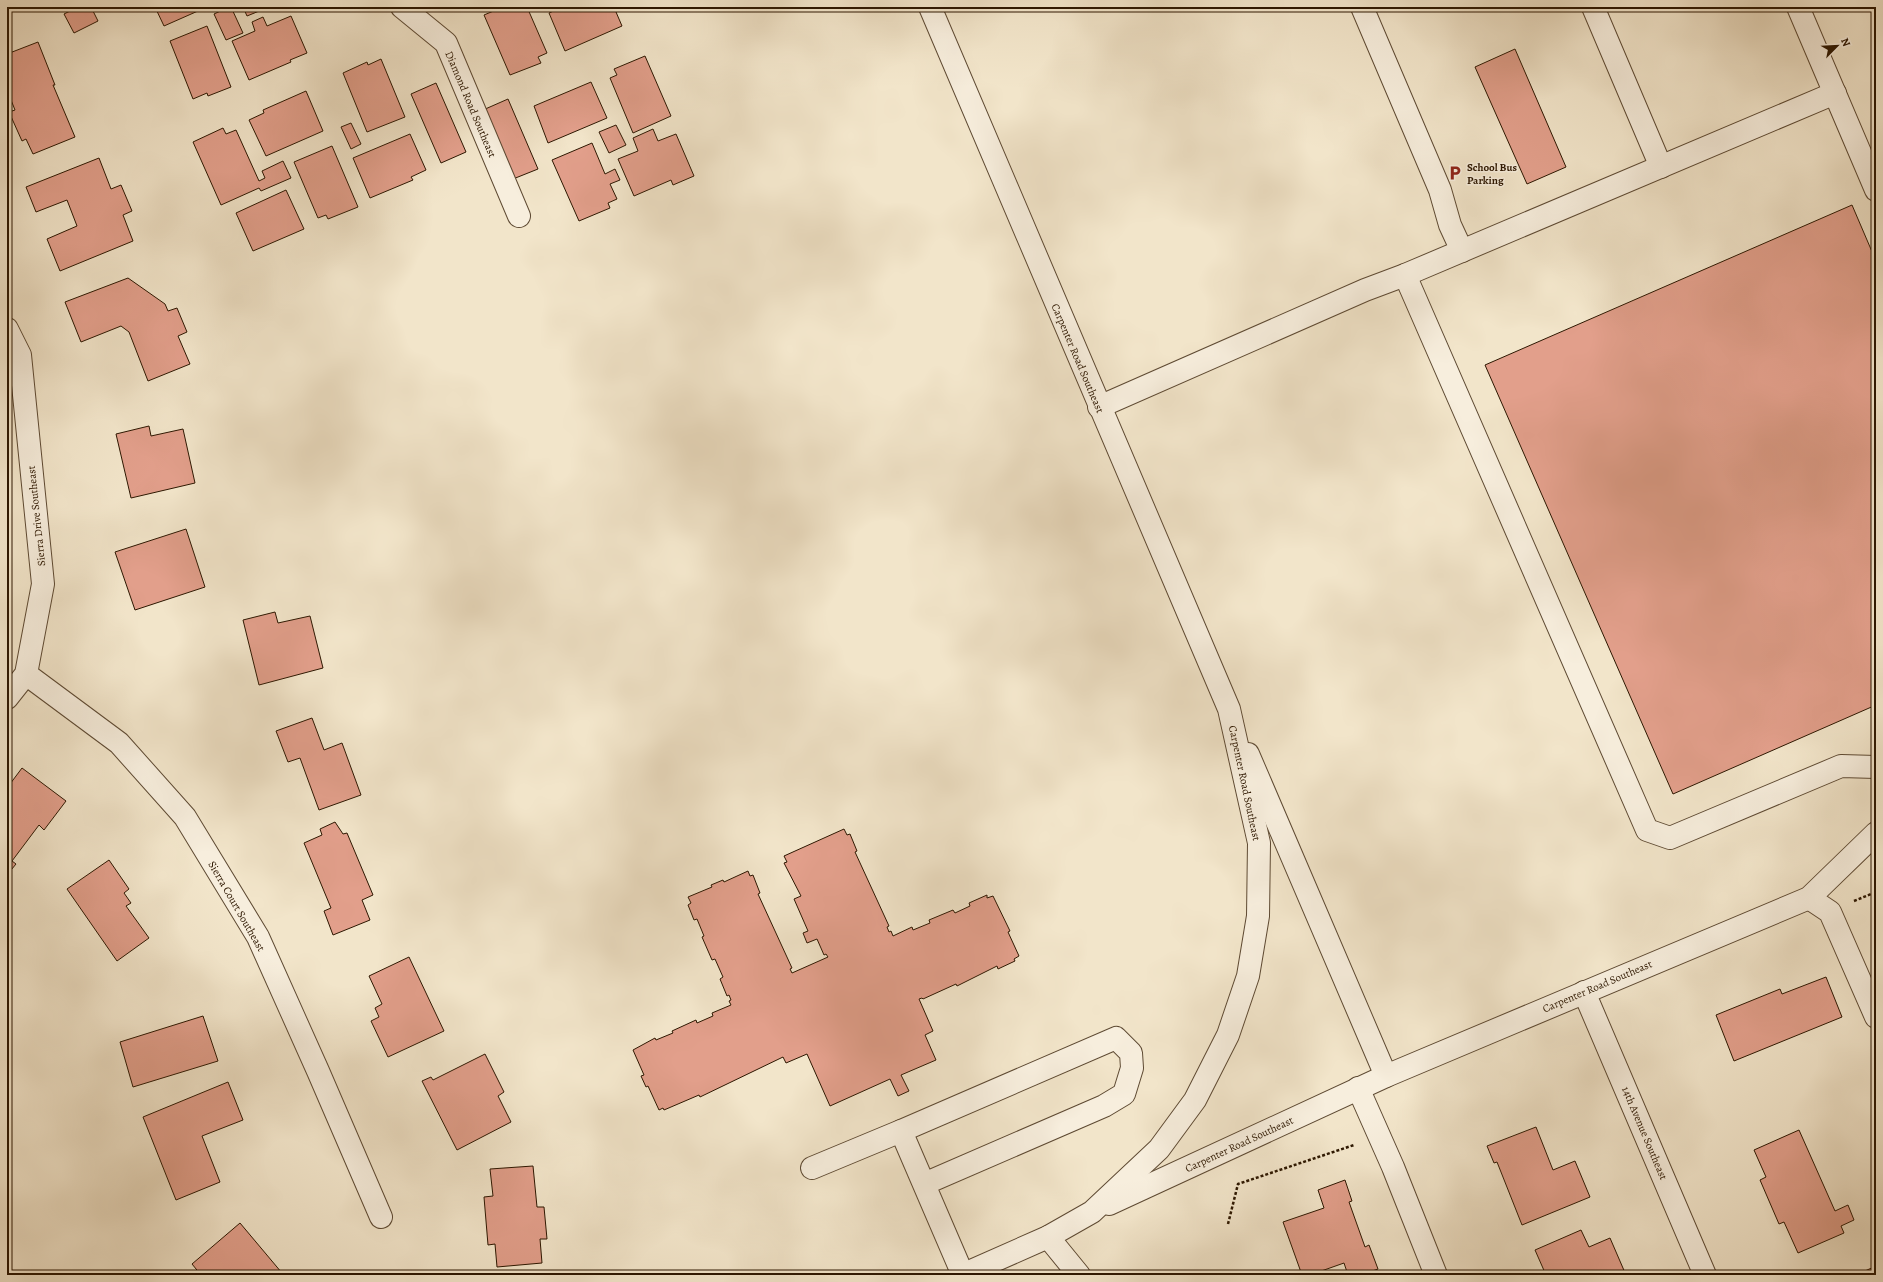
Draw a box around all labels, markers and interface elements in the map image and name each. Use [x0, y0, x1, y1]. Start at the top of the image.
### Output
north arrow [1817, 26, 1857, 66]
text: N [1837, 35, 1854, 49]
street label: Diamond Road Southeast [441, 49, 500, 160]
place label: School Bus Parking [1467, 160, 1517, 188]
parking icon: School Bus Parking [1446, 164, 1464, 182]
street label: Carpenter Road Southeast [1048, 301, 1108, 416]
street label: Sierra Drive Southeast [24, 465, 49, 567]
street label: Carpenter Road Southeast [1225, 724, 1264, 843]
street label: Sierra Court Southeast [205, 858, 269, 955]
street label: Carpenter Road Southeast [1540, 956, 1655, 1016]
street label: 14th Avenue Southeast [1618, 1084, 1671, 1182]
street label: Carpenter Road Southeast [1183, 1113, 1296, 1176]

